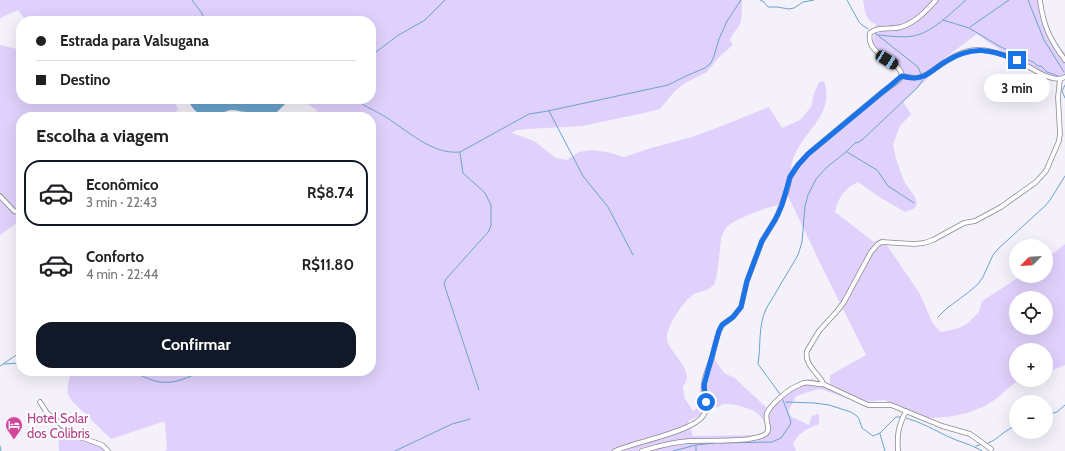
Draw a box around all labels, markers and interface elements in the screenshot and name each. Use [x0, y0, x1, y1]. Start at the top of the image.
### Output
text: Estrada para Valsugana [60, 32, 209, 50]
car [874, 49, 900, 71]
route end [1008, 51, 1026, 69]
text: Destino [60, 71, 110, 89]
callout: 3 min [984, 74, 1050, 102]
text: 3 min [1001, 80, 1033, 96]
text: Escolha a viagem [36, 125, 169, 147]
icon: car [38, 175, 74, 211]
text: Econômico [86, 176, 158, 194]
text: R$8.74 [307, 184, 354, 202]
text: 3 min · 22:43 [86, 194, 157, 210]
north arrow [1009, 239, 1053, 283]
map controls [1009, 239, 1053, 439]
icon: car [38, 247, 74, 283]
text: Conforto [86, 248, 144, 266]
text: R$11.80 [302, 256, 354, 274]
text: 4 min · 22:44 [86, 266, 158, 282]
button: locate [1009, 291, 1053, 335]
button: Confirmar [36, 322, 356, 368]
button: + [1009, 343, 1053, 387]
route start [697, 393, 715, 411]
button: − [1009, 395, 1053, 439]
place label: Hotel Solar dos Colibris [27, 410, 91, 441]
hotel icon: Hotel Solar dos Colibris [4, 415, 24, 440]

